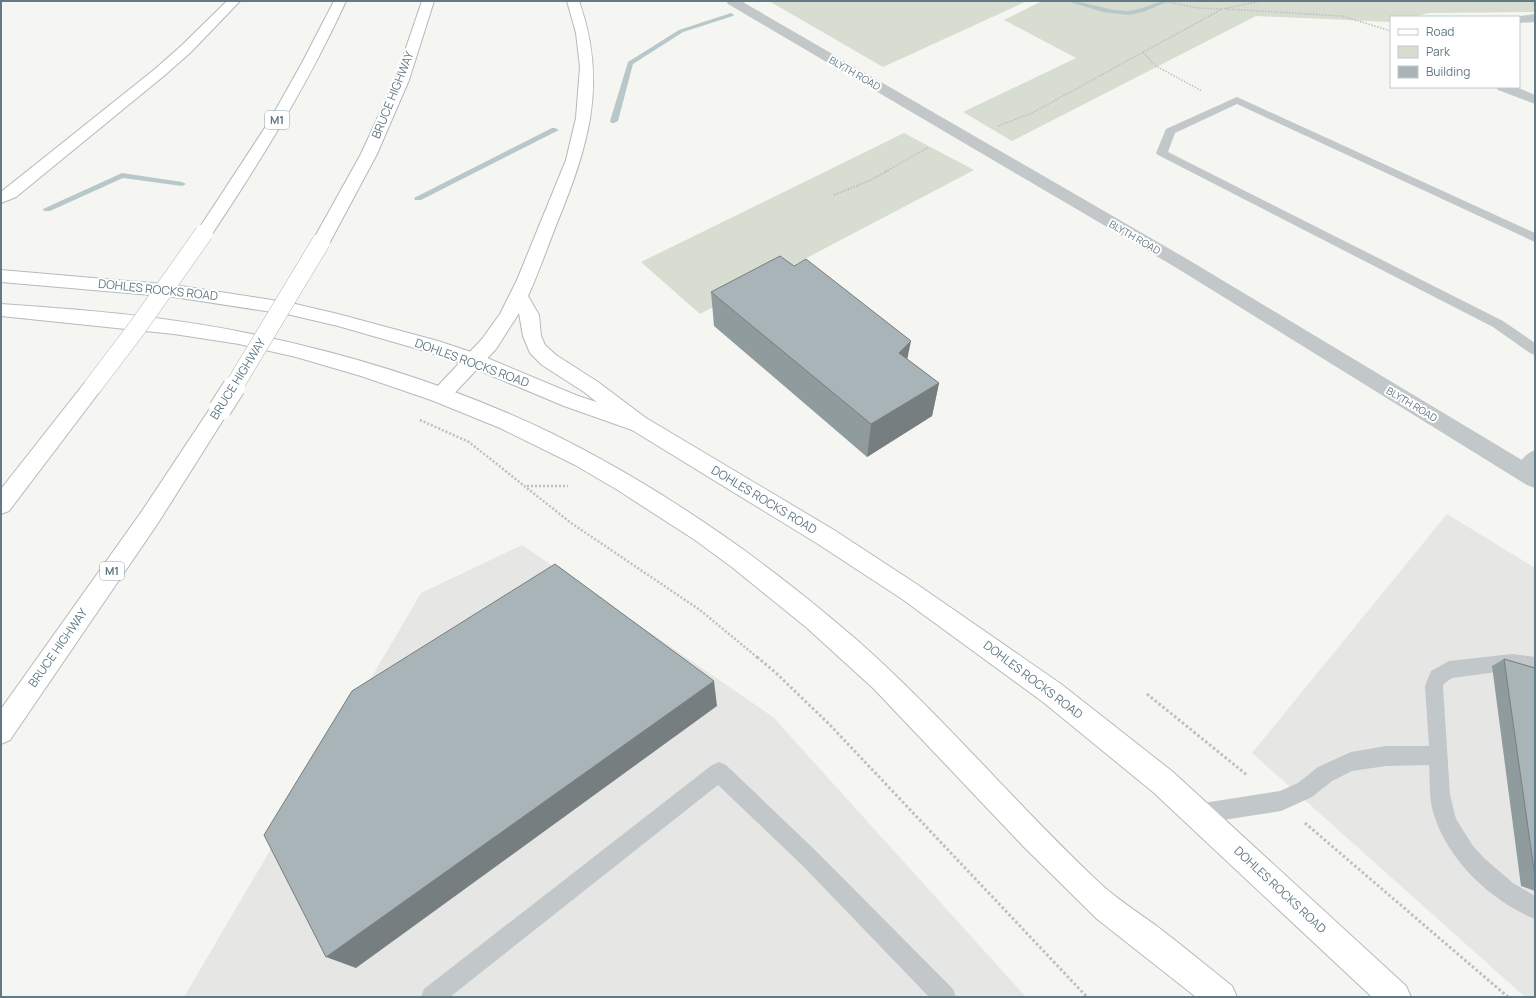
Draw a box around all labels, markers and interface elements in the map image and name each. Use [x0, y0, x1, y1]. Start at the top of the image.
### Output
legend [1390, 16, 1520, 88]
text: Road [1426, 23, 1454, 40]
text: Park [1426, 43, 1451, 60]
street label: BRUCE HIGHWAY [367, 48, 418, 141]
street label: BLYTH ROAD [827, 53, 884, 94]
text: Building [1426, 63, 1470, 80]
road number: M1 [265, 111, 289, 129]
street label: BLYTH ROAD [1107, 217, 1164, 258]
street label: DOHLES ROCKS ROAD [97, 275, 219, 304]
street label: DOHLES ROCKS ROAD [413, 334, 532, 391]
street label: BRUCE HIGHWAY [206, 335, 270, 423]
street label: BLYTH ROAD [1384, 383, 1440, 425]
street label: DOHLES ROCKS ROAD [708, 461, 820, 538]
road number: M1 [100, 562, 124, 580]
street label: BRUCE HIGHWAY [24, 605, 91, 691]
street label: DOHLES ROCKS ROAD [980, 637, 1087, 723]
street label: DOHLES ROCKS ROAD [1230, 842, 1330, 937]

